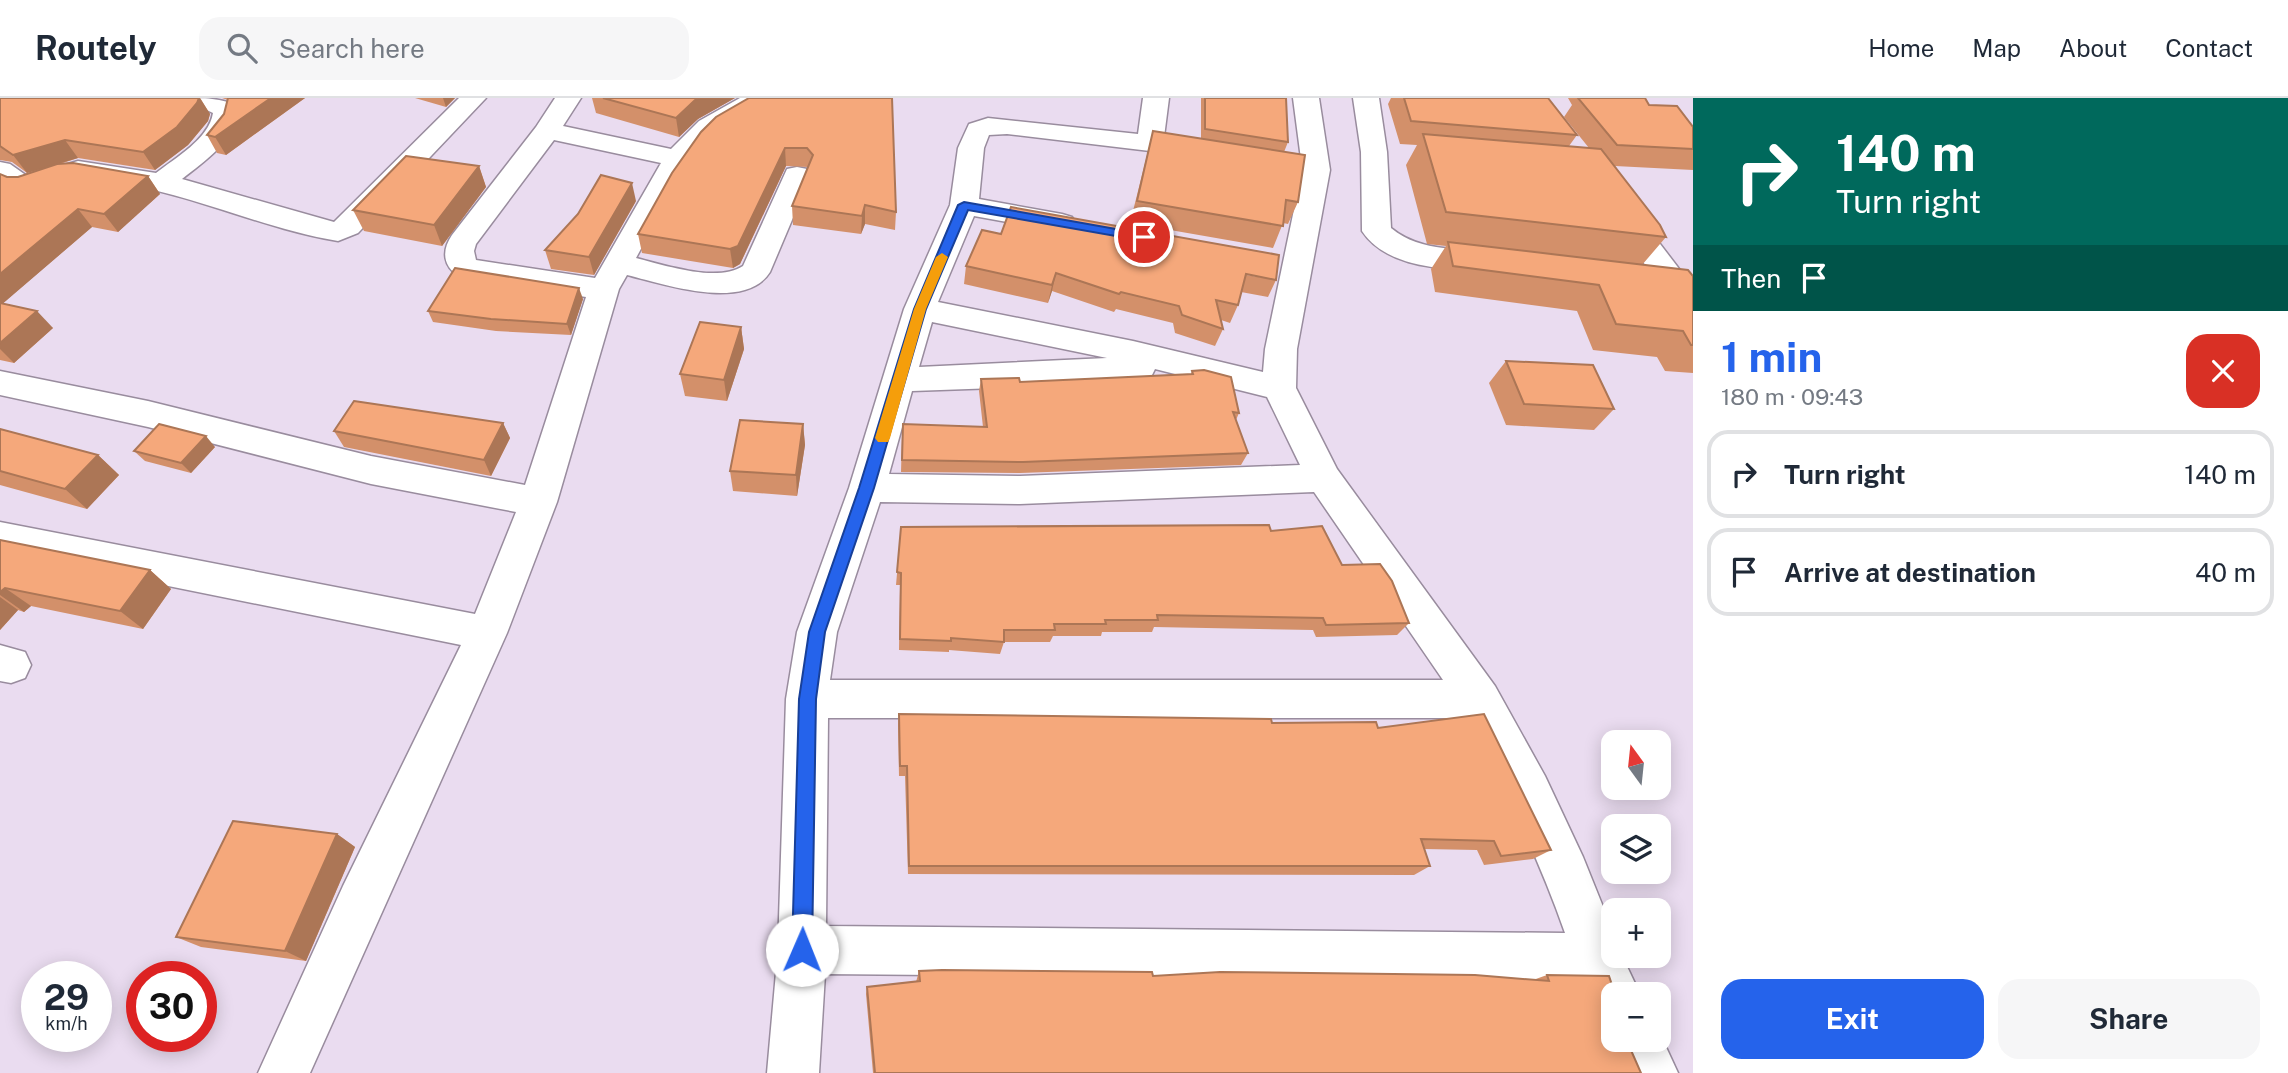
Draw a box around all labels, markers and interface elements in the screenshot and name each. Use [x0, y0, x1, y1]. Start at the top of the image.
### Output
search box [199, 17, 689, 80]
text: Routely [35, 29, 157, 67]
icon: search [223, 29, 261, 67]
text: Search here [279, 33, 425, 64]
text: Home [1868, 34, 1934, 62]
text: Map [1972, 34, 2021, 62]
text: About [2059, 34, 2127, 62]
text: Contact [2165, 34, 2253, 62]
text: 140 m [1836, 124, 1976, 182]
icon: right [1721, 126, 1812, 217]
text: Turn right [1836, 183, 1981, 220]
pin [1114, 207, 1174, 267]
icon: arrive [1125, 218, 1163, 256]
icon: arrive [1795, 259, 1833, 297]
text: Then [1721, 263, 1781, 294]
text: 1 min [1721, 332, 1822, 381]
button: close [2186, 334, 2260, 408]
text: 180 m · 09:43 [1721, 383, 1863, 410]
icon: right [1725, 455, 1763, 493]
text: Turn right [1784, 459, 1906, 490]
text: 140 m [2184, 459, 2256, 490]
icon: arrive [1725, 553, 1763, 591]
text: Arrive at destination [1784, 557, 2036, 588]
text: 40 m [2195, 557, 2256, 588]
north arrow [1601, 730, 1671, 800]
map controls [1601, 730, 1671, 1052]
button: layers [1601, 814, 1671, 884]
button: + [1601, 898, 1671, 968]
position arrow [765, 913, 839, 987]
speed limit sign: 30 [126, 961, 217, 1052]
text: 29 [44, 977, 89, 1018]
button: Exit [1721, 979, 1984, 1059]
button: Share [1998, 979, 2260, 1059]
button: − [1601, 982, 1671, 1052]
text: km/h [45, 1013, 88, 1034]

